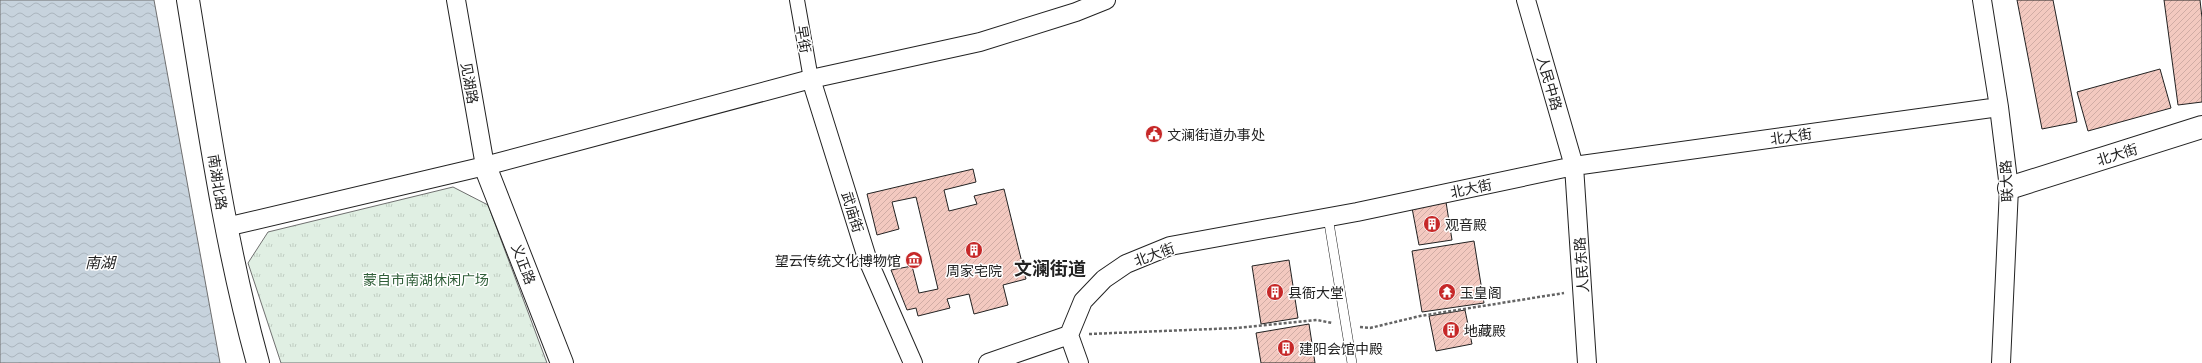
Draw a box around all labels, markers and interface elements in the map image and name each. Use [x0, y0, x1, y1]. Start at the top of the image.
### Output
street label: 早街 [793, 24, 815, 54]
street label: 人民中路 [1534, 54, 1566, 112]
street label: 见湖路 [458, 61, 482, 105]
public building icon: 文澜街道办事处 [1144, 124, 1164, 144]
street label: 北大街 [1769, 125, 1813, 147]
place label: 文澜街道办事处 [1167, 126, 1265, 143]
street label: 北大街 [2094, 140, 2140, 168]
street label: 南湖北路 [205, 153, 231, 211]
street label: 联大路 [1996, 160, 2016, 202]
street label: 北大街 [1449, 175, 1493, 201]
street label: 武庙街 [839, 189, 867, 235]
building icon: 观音殿 [1422, 214, 1442, 234]
place label: 观音殿 [1445, 216, 1487, 233]
street label: 人民东路 [1571, 236, 1591, 294]
street label: 北大街 [1131, 239, 1177, 269]
building icon: 周家宅院 [964, 240, 984, 260]
street label: 义正路 [509, 241, 539, 287]
museum icon: 望云传统文化博物馆 [904, 250, 924, 270]
place label: 望云传统文化博物馆 [775, 252, 901, 269]
water label: 南湖 [85, 253, 117, 272]
district label: 文澜街道 [1014, 258, 1086, 279]
place label: 周家宅院 [946, 262, 1002, 279]
park label: 蒙自市南湖休闲广场 [363, 271, 489, 288]
building icon: 县衙大堂 [1265, 282, 1285, 302]
temple icon: 玉皇阁 [1437, 282, 1457, 302]
place label: 县衙大堂 [1288, 284, 1344, 301]
place label: 玉皇阁 [1460, 284, 1502, 301]
building icon: 地藏殿 [1441, 320, 1461, 340]
place label: 地藏殿 [1464, 322, 1506, 339]
building icon: 建阳会馆中殿 [1276, 338, 1296, 358]
place label: 建阳会馆中殿 [1299, 340, 1383, 357]

